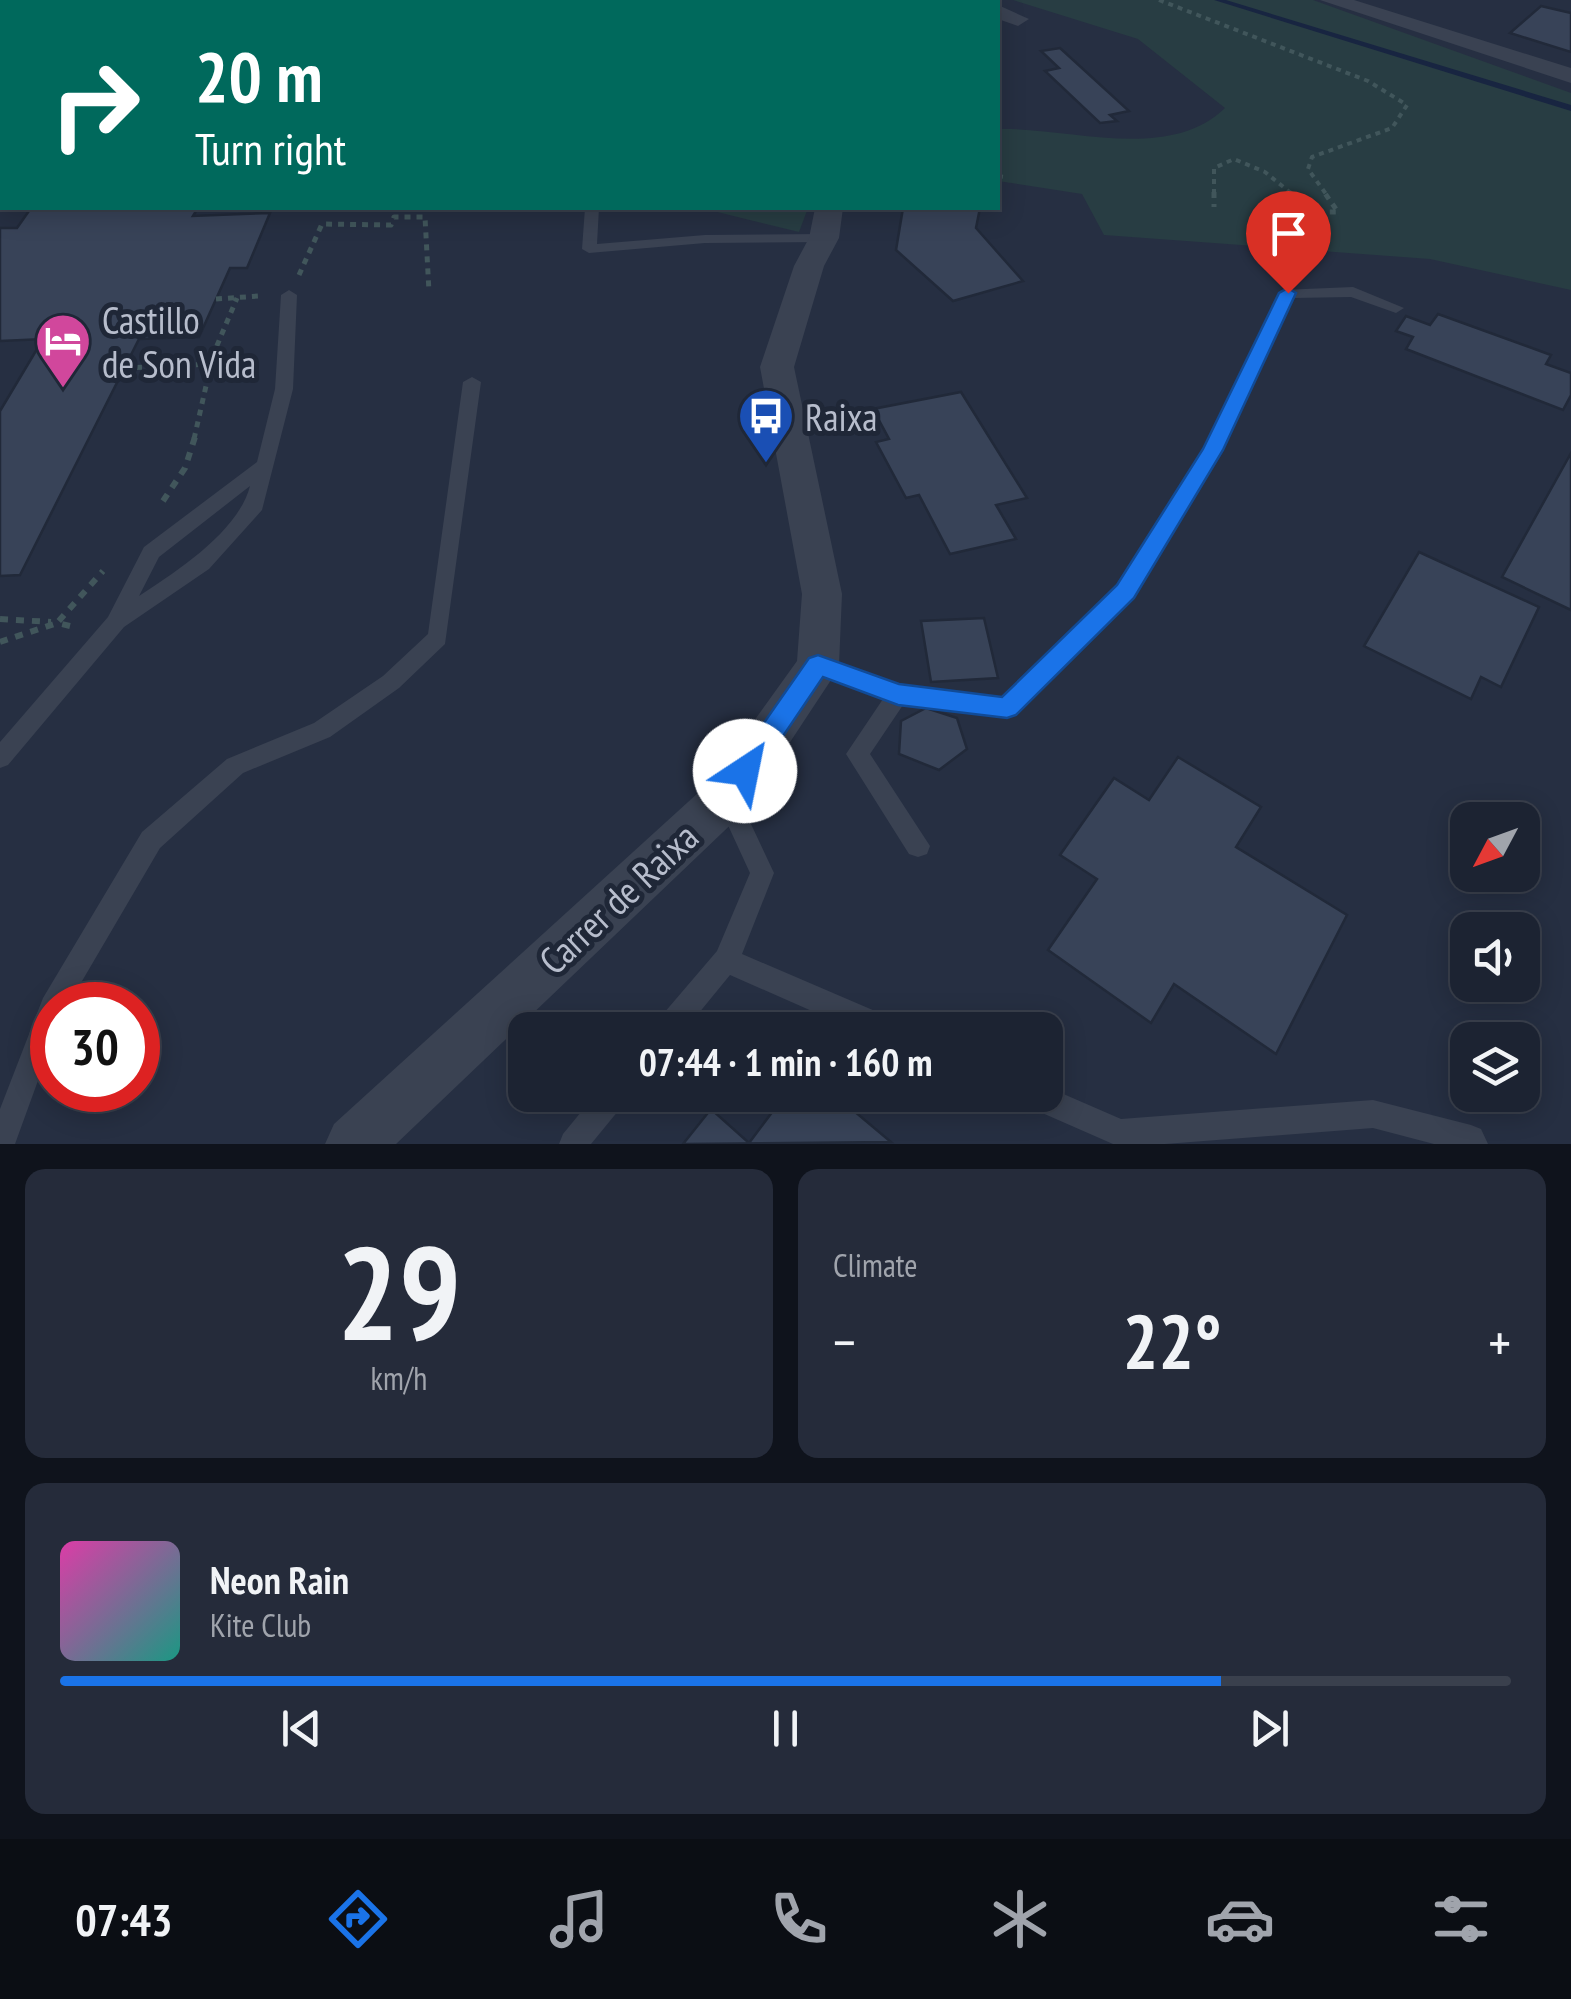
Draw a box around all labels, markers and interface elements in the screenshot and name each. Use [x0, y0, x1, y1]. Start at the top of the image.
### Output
text: 20 m [195, 31, 323, 121]
icon: right [30, 40, 160, 170]
text: Turn right [195, 119, 346, 177]
pin [1246, 191, 1331, 294]
icon: arrive [1261, 206, 1316, 261]
place label: Castillo de Son Vida [102, 295, 256, 388]
hotel icon: Castillo de Son Vida [33, 311, 93, 390]
bus stop icon: Raixa [736, 386, 796, 465]
place label: Raixa [805, 392, 878, 441]
position arrow [693, 719, 797, 823]
north arrow [1450, 802, 1540, 892]
map controls [1450, 802, 1540, 1112]
street label: Carrer de Raixa [528, 812, 708, 984]
button: sound [1450, 912, 1540, 1002]
speed limit sign: 30 [30, 982, 160, 1112]
button: layers [1450, 1022, 1540, 1112]
text: 07:44 · 1 min · 160 m [639, 1037, 932, 1086]
text: 29 [337, 1208, 461, 1376]
text: Climate [833, 1244, 917, 1286]
text: 22° [1122, 1293, 1222, 1390]
text: − [833, 1306, 856, 1377]
text: + [1488, 1306, 1511, 1377]
text: km/h [371, 1357, 427, 1399]
text: Neon Rain [210, 1555, 349, 1604]
text: Kite Club [210, 1604, 311, 1646]
icon: previous [274, 1701, 329, 1756]
icon: pause [758, 1701, 813, 1756]
icon: next [1242, 1701, 1297, 1756]
icon: directions [323, 1884, 393, 1954]
icon: music [544, 1884, 614, 1954]
icon: phone [764, 1884, 834, 1954]
icon: climate [985, 1884, 1055, 1954]
icon: car [1205, 1884, 1275, 1954]
icon: filters [1426, 1884, 1496, 1954]
text: 07:43 [75, 1890, 173, 1948]

